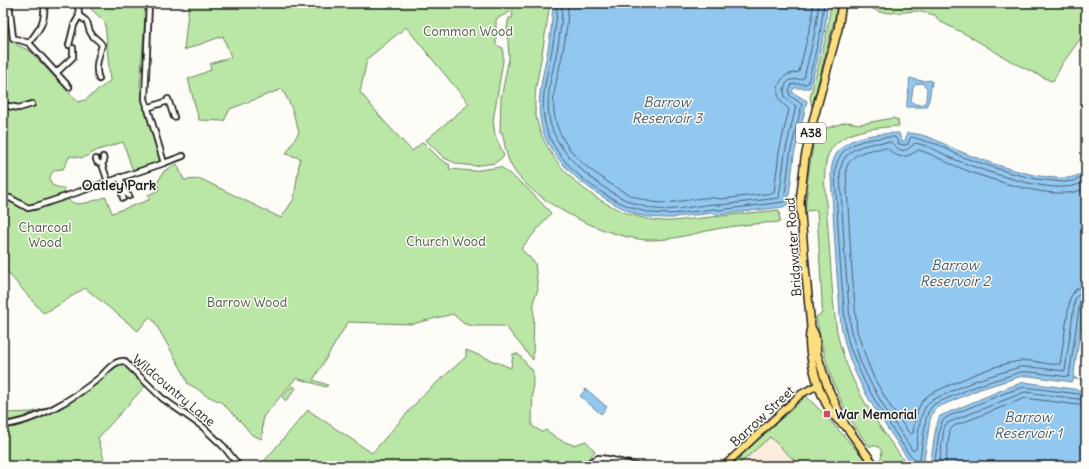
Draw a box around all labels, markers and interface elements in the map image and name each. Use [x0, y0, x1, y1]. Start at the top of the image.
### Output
park label: Common Wood [423, 23, 513, 40]
water label: Barrow Reservoir 3 [632, 93, 704, 127]
road number: A38 [796, 123, 826, 143]
district label: Oatley Park [82, 176, 156, 194]
street label: Bridgwater Road [782, 196, 805, 297]
park label: Charcoal Wood [19, 219, 71, 251]
park label: Church Wood [406, 233, 486, 250]
water label: Barrow Reservoir 2 [920, 256, 991, 290]
park label: Barrow Wood [207, 294, 288, 311]
street label: Wildcountry Lane [129, 351, 219, 430]
street label: Barrow Street [727, 382, 798, 450]
place label: War Memorial [835, 406, 917, 423]
water label: Barrow Reservoir 1 [994, 408, 1064, 442]
marker: War Memorial [822, 409, 832, 419]

